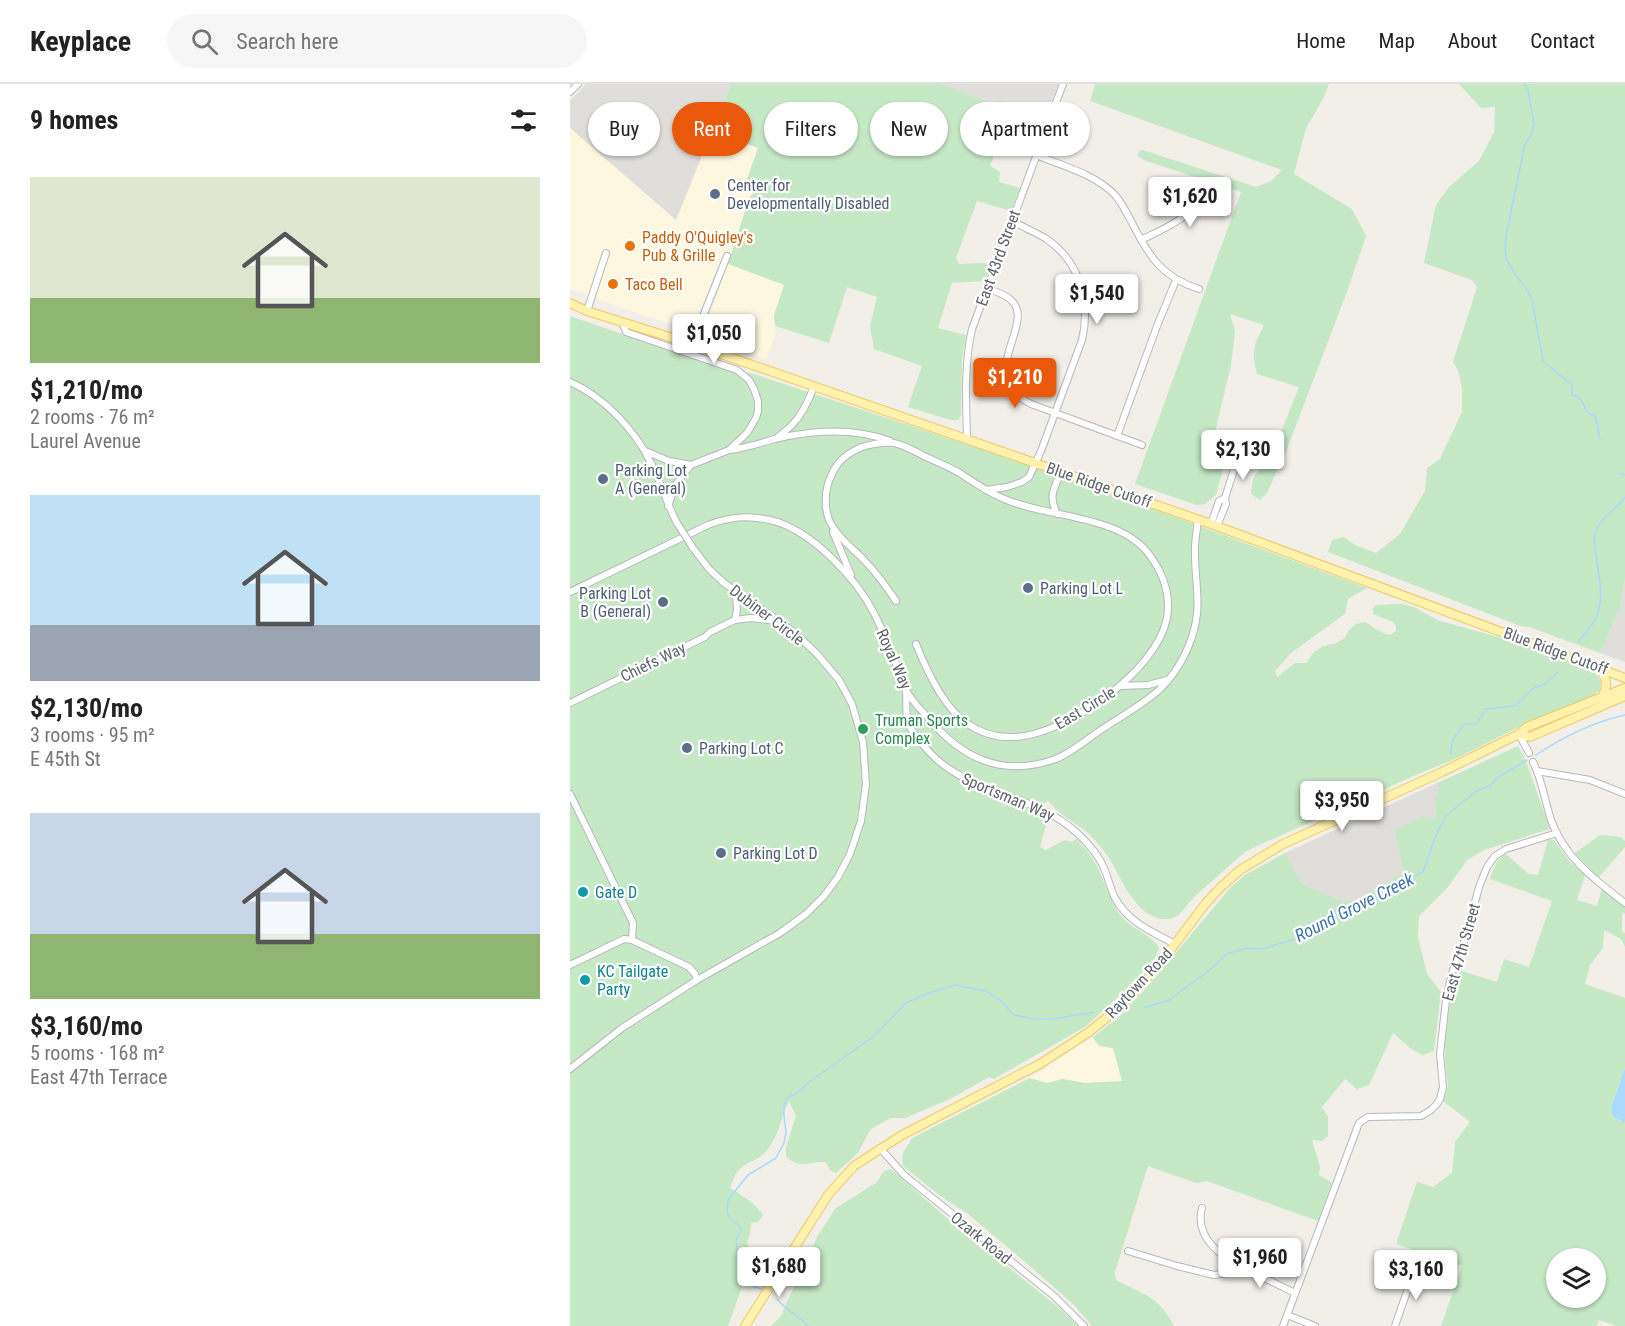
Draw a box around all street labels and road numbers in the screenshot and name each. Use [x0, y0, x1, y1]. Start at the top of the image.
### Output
street label: East 43rd Street [972, 207, 1024, 309]
street label: Blue Ridge Cutoff [1044, 458, 1154, 512]
street label: Dubiner Circle [726, 581, 808, 649]
street label: Blue Ridge Cutoff [1501, 623, 1611, 679]
street label: Royal Way [872, 626, 916, 692]
street label: Chiefs Way [617, 638, 689, 686]
street label: East Circle [1051, 683, 1119, 733]
street label: Sportsman Way [959, 769, 1057, 825]
street label: East 47th Street [1438, 901, 1484, 1003]
street label: Raytown Road [1102, 944, 1176, 1022]
street label: Ozark Road [947, 1208, 1015, 1268]

